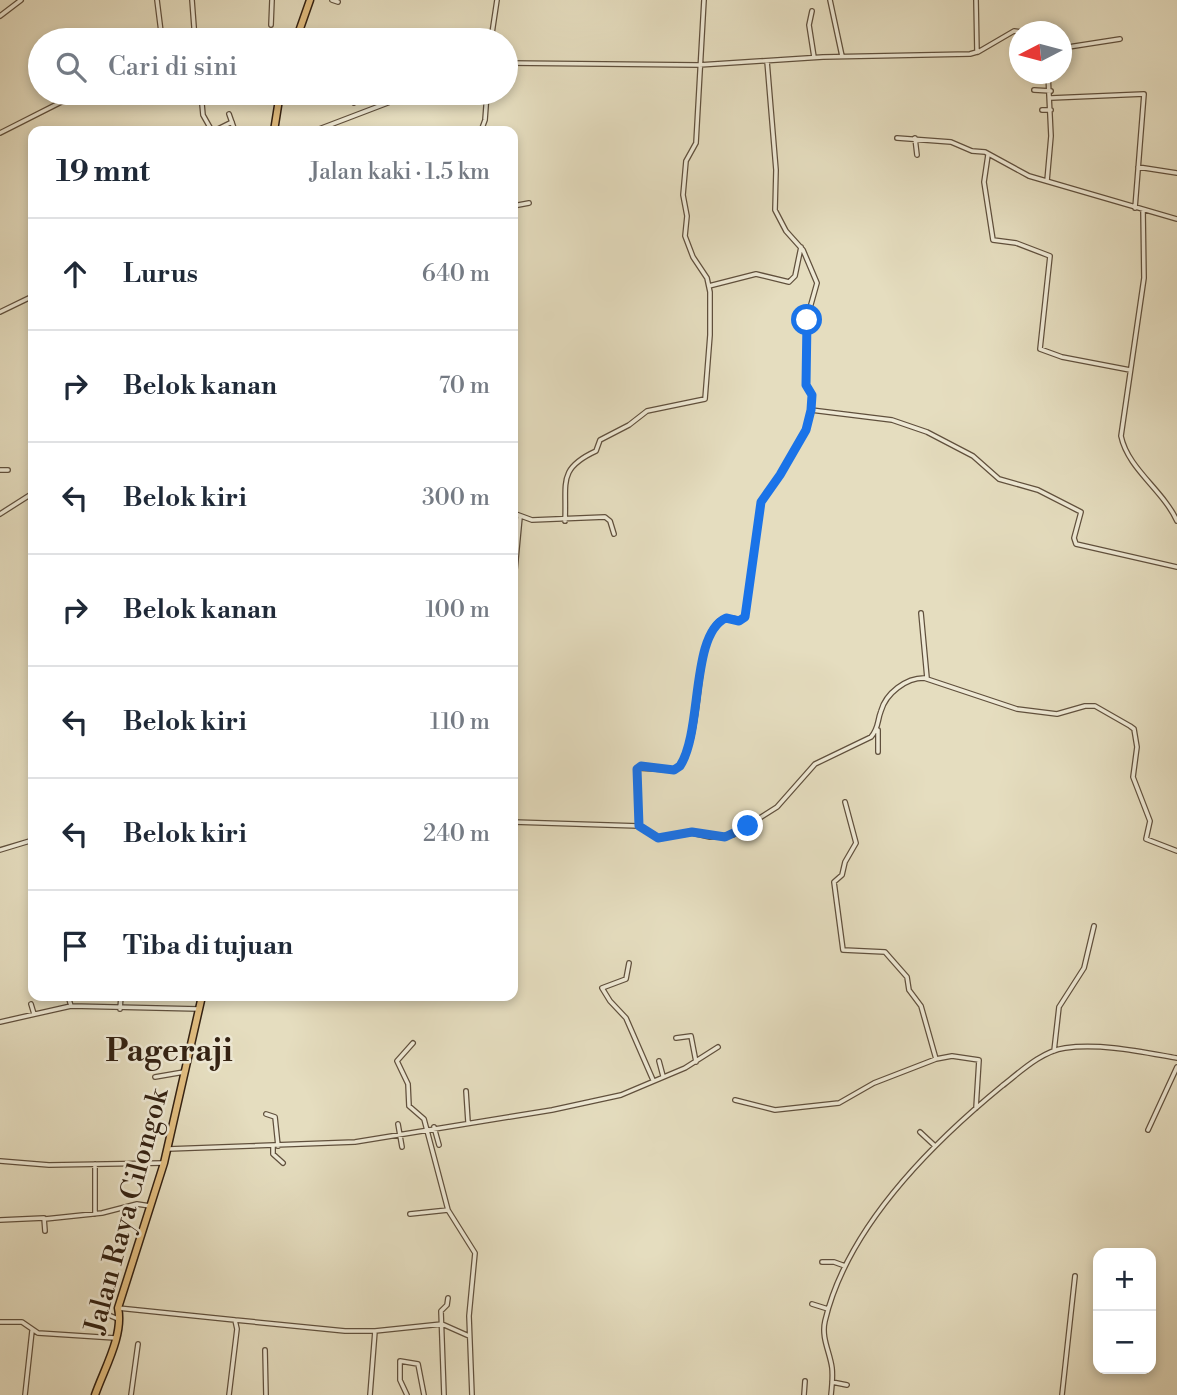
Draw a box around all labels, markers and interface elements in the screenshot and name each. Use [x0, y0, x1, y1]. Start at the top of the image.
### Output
north arrow [1009, 21, 1072, 84]
search box [28, 28, 518, 105]
icon: search [52, 48, 90, 86]
text: Cari di sini [108, 51, 237, 83]
text: 19 mnt [56, 153, 150, 191]
text: Jalan kaki · 1.5 km [309, 158, 490, 186]
icon: ahead [56, 255, 94, 293]
text: Lurus [123, 258, 198, 290]
text: 640 m [422, 260, 490, 288]
route start [791, 304, 822, 335]
icon: right [56, 367, 94, 405]
text: Belok kanan [123, 370, 277, 402]
text: 70 m [439, 372, 490, 400]
icon: left [56, 479, 94, 517]
text: Belok kiri [123, 482, 247, 514]
text: 300 m [422, 484, 490, 512]
icon: right [56, 591, 94, 629]
text: Belok kanan [123, 594, 277, 626]
text: 100 m [425, 596, 490, 624]
icon: left [56, 703, 94, 741]
text: Belok kiri [123, 706, 247, 738]
text: 110 m [430, 708, 490, 736]
route end [732, 810, 763, 841]
icon: left [56, 815, 94, 853]
text: Belok kiri [123, 818, 247, 850]
text: 240 m [423, 820, 490, 848]
icon: arrive [56, 927, 94, 965]
text: Tiba di tujuan [123, 930, 293, 962]
district label: Pageraji [105, 1031, 233, 1071]
street label: Jalan Raya Cilongok [77, 1083, 177, 1338]
map controls [1093, 1248, 1156, 1374]
button: + [1093, 1248, 1156, 1311]
button: − [1093, 1311, 1156, 1374]

